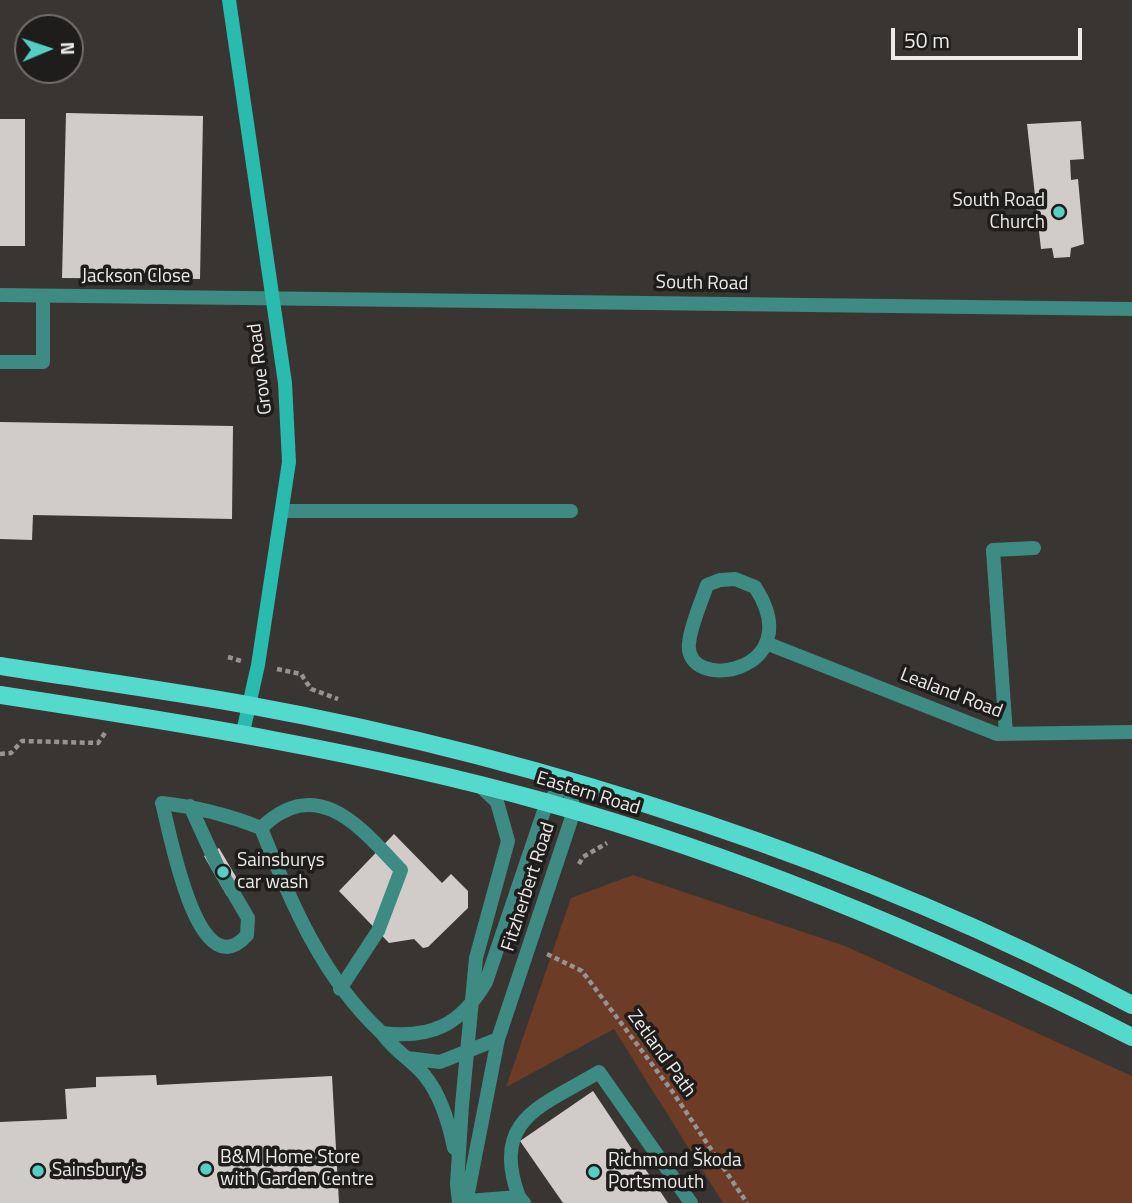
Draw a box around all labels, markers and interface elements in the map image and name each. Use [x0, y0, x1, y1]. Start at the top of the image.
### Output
north arrow [14, 14, 84, 84]
scale bar [894, 14, 1085, 58]
text: 50 m [904, 24, 950, 56]
text: N [54, 41, 83, 55]
place label: South Road Church [952, 190, 1045, 234]
marker: South Road Church [1051, 204, 1067, 220]
street label: Jackson Close [82, 266, 190, 288]
street label: South Road [656, 272, 748, 296]
street label: Grove Road [244, 322, 278, 416]
street label: Lealand Road [897, 664, 1005, 724]
street label: Eastern Road [533, 767, 643, 821]
street label: Fitzherbert Road [497, 820, 561, 954]
place label: Sainsburys car wash [237, 850, 325, 894]
marker: Sainsburys car wash [215, 864, 231, 880]
street label: Zetland Path [622, 1006, 700, 1102]
place label: B&M Home Store with Garden Centre [220, 1147, 374, 1191]
place label: Richmond Škoda Portsmouth [608, 1150, 741, 1194]
place label: Sainsbury's [52, 1160, 144, 1182]
marker: B&M Home Store with Garden Centre [198, 1161, 214, 1177]
marker: Sainsbury's [30, 1163, 46, 1179]
marker: Richmond Škoda Portsmouth [586, 1164, 602, 1180]

